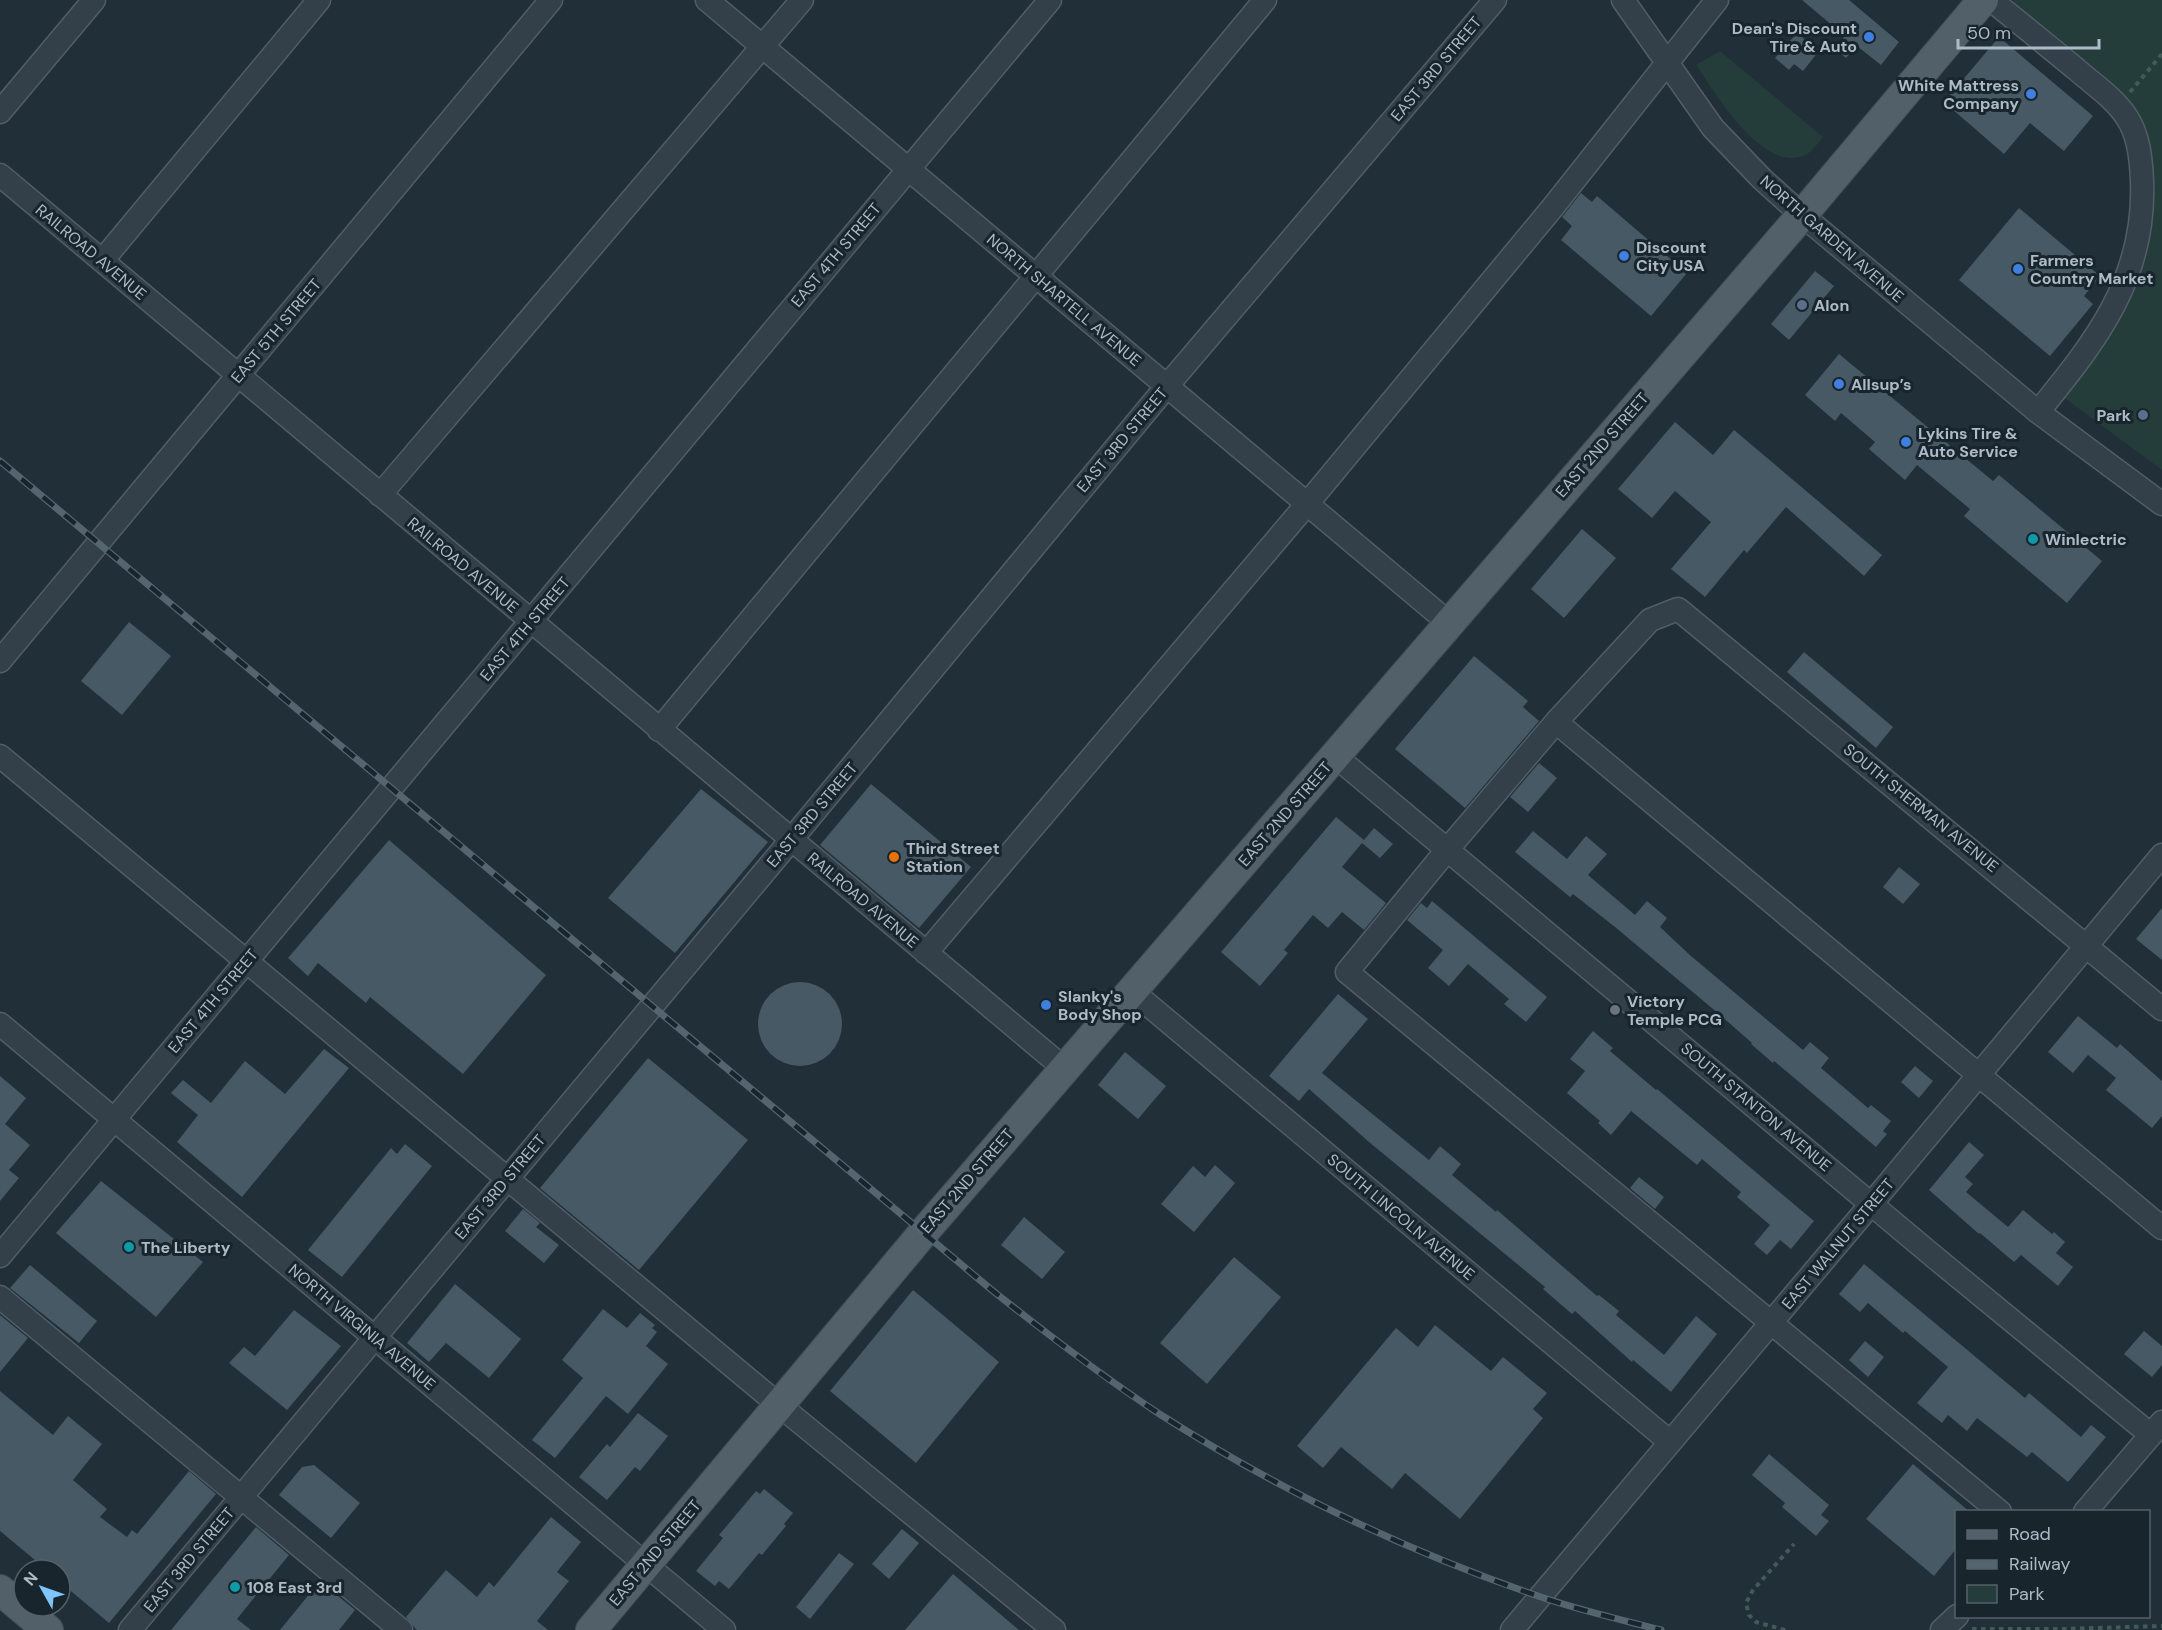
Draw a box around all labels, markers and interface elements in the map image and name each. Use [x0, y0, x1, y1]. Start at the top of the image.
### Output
street label: EAST 3RD STREET [1386, 12, 1486, 126]
scale bar [1958, 12, 2099, 50]
place label: Dean's Discount Tire & Auto [1732, 18, 1857, 57]
text: 50 m [1967, 21, 2011, 45]
marker: Dean's Discount Tire & Auto [1862, 30, 1876, 44]
place label: White Mattress Company [1898, 75, 2019, 114]
marker: White Mattress Company [2024, 87, 2038, 101]
street label: NORTH GARDEN AVENUE [1756, 171, 1908, 307]
street label: RAILROAD AVENUE [31, 199, 151, 305]
street label: EAST 4TH STREET [786, 199, 886, 311]
street label: NORTH SHARTELL AVENUE [982, 229, 1146, 371]
place label: Discount City USA [1636, 237, 1706, 276]
marker: Discount City USA [1617, 249, 1631, 263]
place label: Farmers Country Market [2030, 250, 2153, 289]
marker: Farmers Country Market [2011, 262, 2025, 276]
street label: EAST 5TH STREET [226, 274, 326, 388]
place label: Alon [1814, 295, 1849, 316]
marker: Alon [1795, 298, 1809, 312]
place label: Allsup’s [1851, 374, 1911, 395]
marker: Allsup’s [1832, 377, 1846, 391]
street label: EAST 3RD STREET [1072, 383, 1172, 497]
street label: EAST 2ND STREET [1551, 388, 1653, 502]
place label: Park [2097, 405, 2132, 426]
marker: Park [2136, 408, 2150, 422]
place label: Lykins Tire & Auto Service [1918, 423, 2018, 462]
marker: Lykins Tire & Auto Service [1899, 435, 1913, 449]
street label: RAILROAD AVENUE [403, 512, 523, 618]
place label: Winlectric [2045, 529, 2127, 550]
marker: Winlectric [2026, 532, 2040, 546]
street label: EAST 4TH STREET [475, 573, 575, 685]
street label: SOUTH SHERMAN AVENUE [1839, 739, 2003, 877]
street label: EAST 2ND STREET [1234, 757, 1336, 871]
street label: EAST 3RD STREET [762, 758, 862, 872]
place label: Third Street Station [906, 838, 1000, 877]
street label: RAILROAD AVENUE [803, 847, 923, 953]
marker: Third Street Station [887, 850, 901, 864]
street label: EAST 4TH STREET [163, 945, 263, 1057]
place label: Slanky's Body Shop [1058, 986, 1142, 1025]
place label: Victory Temple PCG [1627, 991, 1722, 1030]
marker: Slanky's Body Shop [1039, 998, 1053, 1012]
marker: Victory Temple PCG [1608, 1003, 1622, 1017]
street label: SOUTH STANTON AVENUE [1676, 1038, 1836, 1176]
street label: EAST 2ND STREET [916, 1124, 1018, 1238]
street label: EAST 3RD STREET [450, 1130, 550, 1244]
street label: SOUTH LINCOLN AVENUE [1323, 1149, 1479, 1285]
street label: EAST WALNUT STREET [1777, 1174, 1899, 1314]
place label: The Liberty [141, 1237, 231, 1258]
marker: The Liberty [122, 1240, 136, 1254]
street label: NORTH VIRGINIA AVENUE [284, 1259, 440, 1395]
street label: EAST 2ND STREET [605, 1496, 705, 1610]
street label: EAST 3RD STREET [139, 1503, 239, 1617]
legend [1955, 1510, 2150, 1618]
text: Road [2009, 1522, 2051, 1546]
text: Railway [2009, 1552, 2071, 1576]
north arrow [12, 1558, 72, 1618]
text: N [19, 1567, 43, 1590]
place label: 108 East 3rd [247, 1577, 342, 1598]
marker: 108 East 3rd [228, 1580, 242, 1594]
text: Park [2009, 1582, 2045, 1606]

